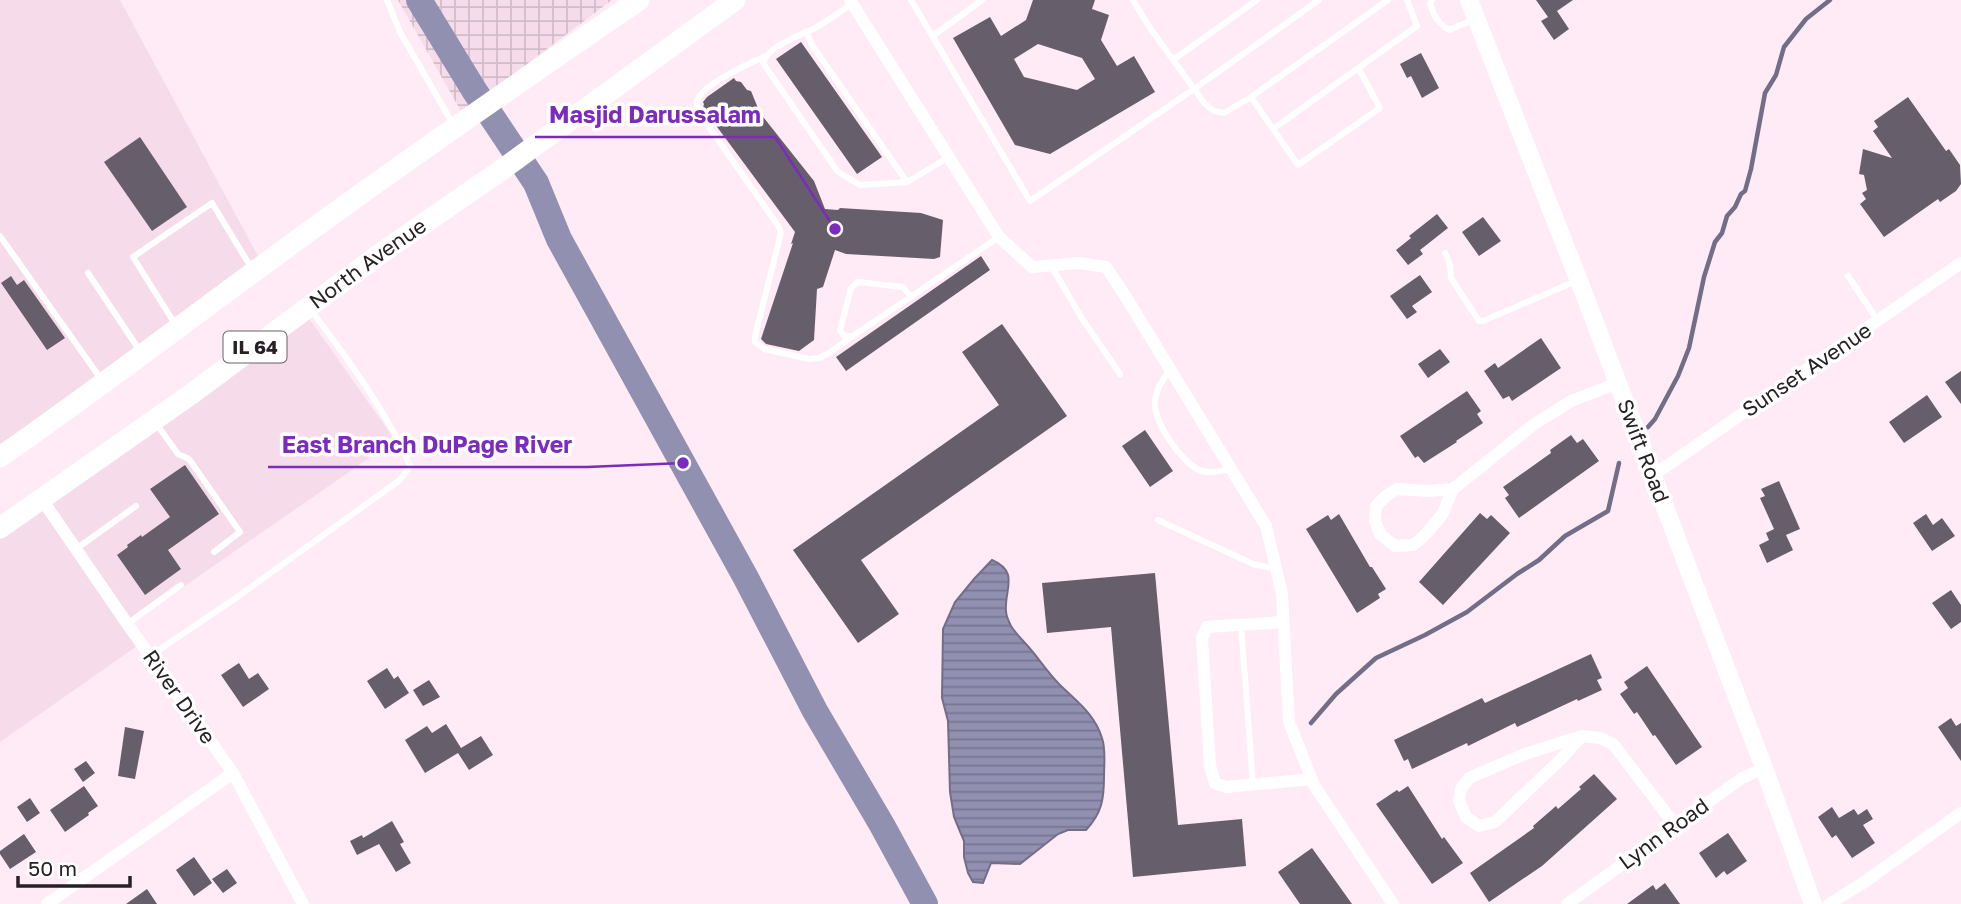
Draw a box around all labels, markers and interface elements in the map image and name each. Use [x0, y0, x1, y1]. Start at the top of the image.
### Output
callout: Masjid Darussalam [535, 93, 775, 137]
text: Masjid Darussalam [549, 100, 761, 128]
street label: North Avenue [304, 212, 431, 314]
street label: Sunset Avenue [1737, 316, 1876, 422]
road number: IL 64 [224, 332, 286, 362]
street label: Swift Road [1612, 395, 1676, 506]
callout: East Branch DuPage River [268, 423, 587, 467]
text: East Branch DuPage River [282, 430, 572, 458]
street label: River Drive [138, 644, 222, 748]
street label: Lynn Road [1613, 792, 1713, 874]
scale bar [18, 844, 130, 888]
text: 50 m [28, 855, 77, 881]

